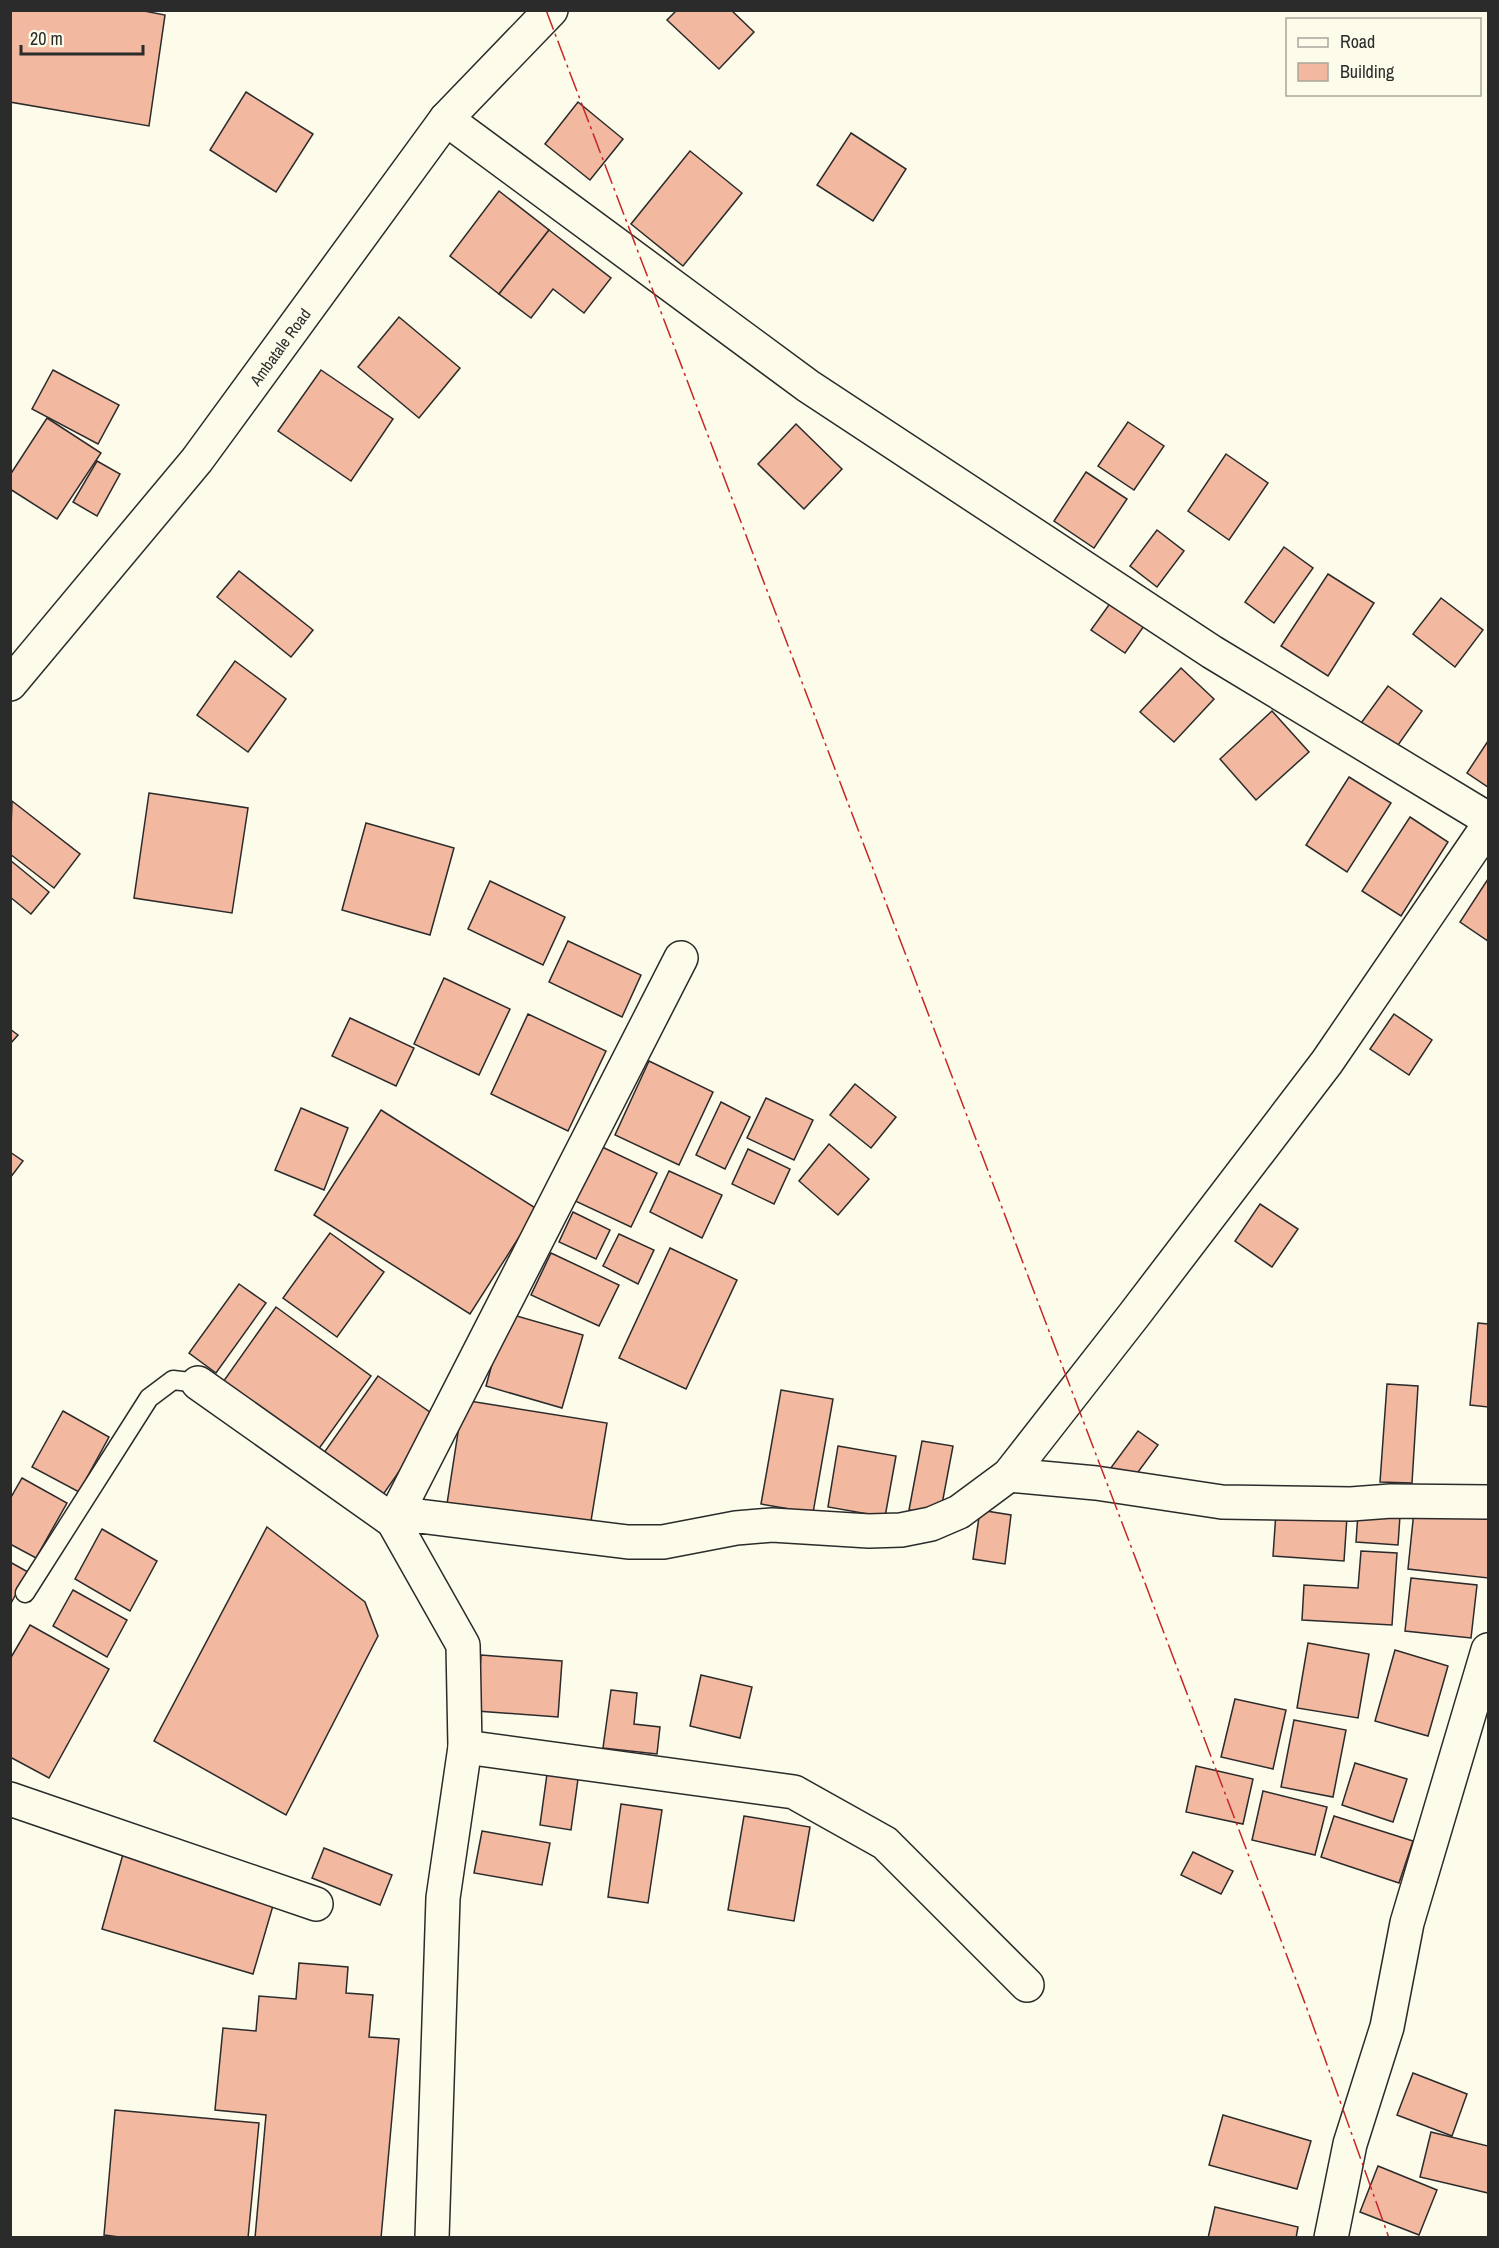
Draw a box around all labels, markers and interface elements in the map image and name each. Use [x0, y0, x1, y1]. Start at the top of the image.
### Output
scale bar [21, 18, 142, 56]
legend [1286, 18, 1481, 96]
text: 20 m [30, 26, 63, 51]
text: Road [1340, 29, 1375, 54]
text: Building [1340, 59, 1395, 84]
street label: Ambatale Road [244, 304, 315, 391]

